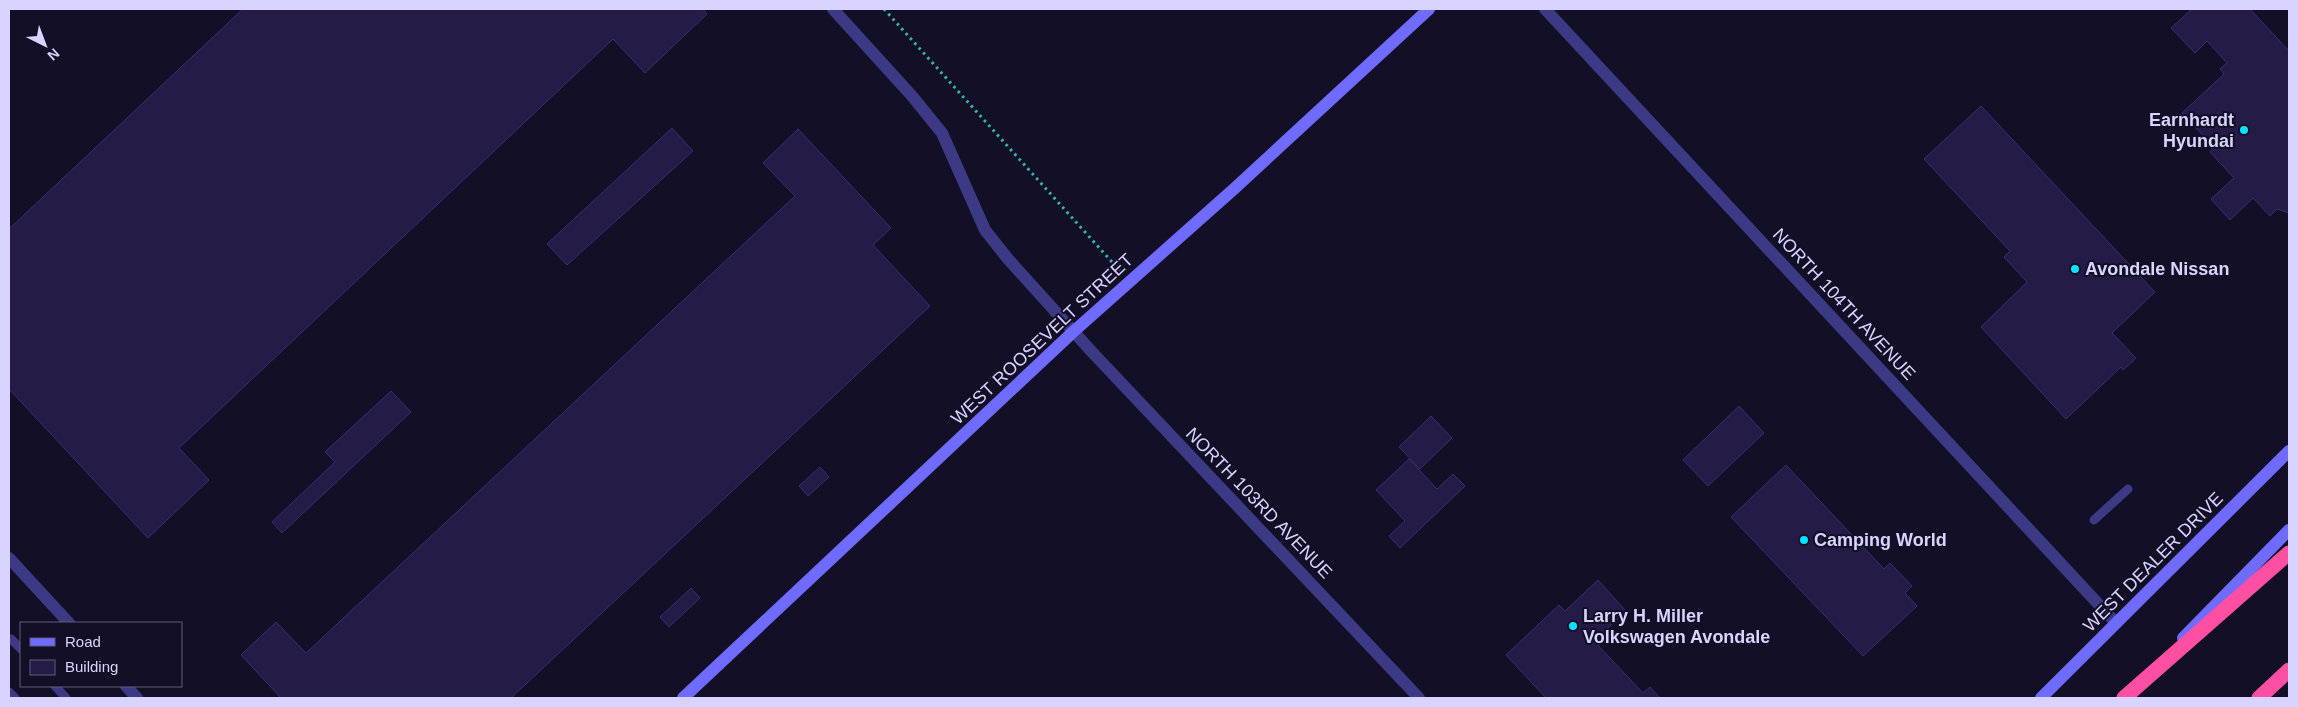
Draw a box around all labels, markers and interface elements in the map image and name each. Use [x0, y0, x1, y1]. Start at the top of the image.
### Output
north arrow [20, 20, 70, 70]
text: N [45, 45, 63, 64]
place label: Earnhardt Hyundai [2149, 110, 2234, 151]
marker: Earnhardt Hyundai [2238, 124, 2250, 136]
street label: NORTH 104TH AVENUE [1769, 224, 1919, 384]
street label: WEST ROOSEVELT STREET [947, 249, 1137, 429]
place label: Avondale Nissan [2085, 259, 2229, 279]
marker: Avondale Nissan [2069, 263, 2081, 275]
street label: NORTH 103RD AVENUE [1182, 424, 1336, 582]
street label: WEST DEALER DRIVE [2079, 488, 2227, 636]
place label: Camping World [1814, 530, 1947, 550]
marker: Camping World [1798, 534, 1810, 546]
place label: Larry H. Miller Volkswagen Avondale [1583, 606, 1770, 647]
marker: Larry H. Miller Volkswagen Avondale [1567, 620, 1579, 632]
legend [20, 622, 182, 687]
text: Road [65, 633, 101, 650]
text: Building [65, 658, 118, 675]

